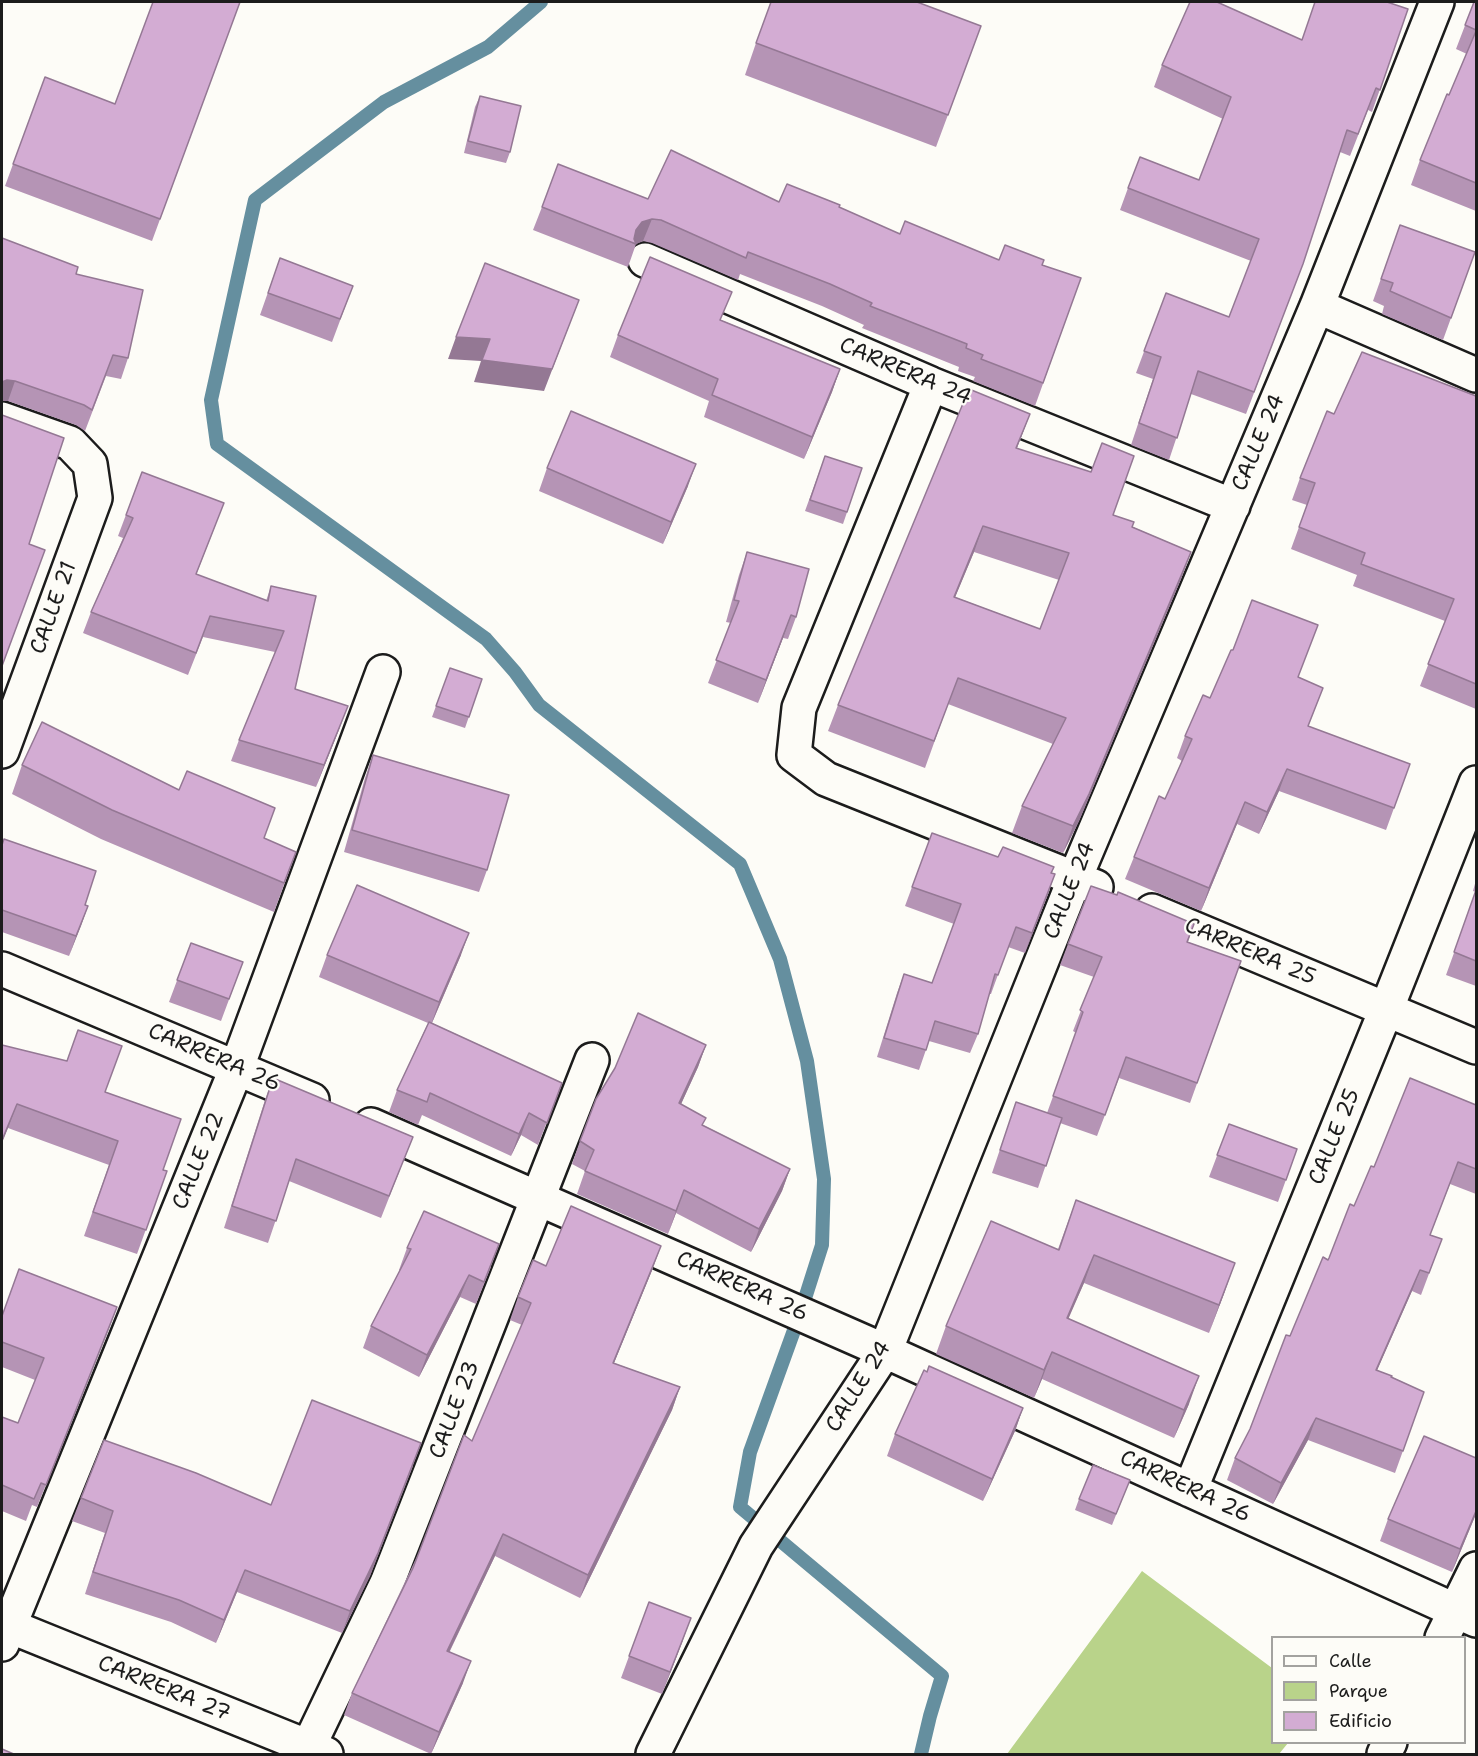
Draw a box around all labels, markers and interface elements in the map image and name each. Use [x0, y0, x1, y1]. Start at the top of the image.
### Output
street label: CARRERA 24 [835, 332, 975, 412]
street label: CALLE 24 [1227, 391, 1291, 495]
street label: CALLE 21 [25, 558, 83, 658]
street label: CALLE 24 [1039, 839, 1101, 943]
street label: CARRERA 25 [1180, 913, 1320, 991]
street label: CARRERA 26 [144, 1018, 284, 1098]
street label: CALLE 25 [1304, 1085, 1366, 1189]
street label: CALLE 22 [168, 1109, 230, 1213]
street label: CARRERA 26 [672, 1246, 812, 1328]
street label: CALLE 24 [821, 1337, 897, 1437]
street label: CALLE 23 [424, 1357, 486, 1463]
street label: CARRERA 26 [1115, 1445, 1255, 1529]
legend [1271, 1636, 1466, 1744]
text: Calle [1329, 1649, 1372, 1673]
street label: CARRERA 27 [94, 1650, 234, 1728]
text: Parque [1329, 1679, 1388, 1703]
text: Edificio [1329, 1709, 1392, 1733]

